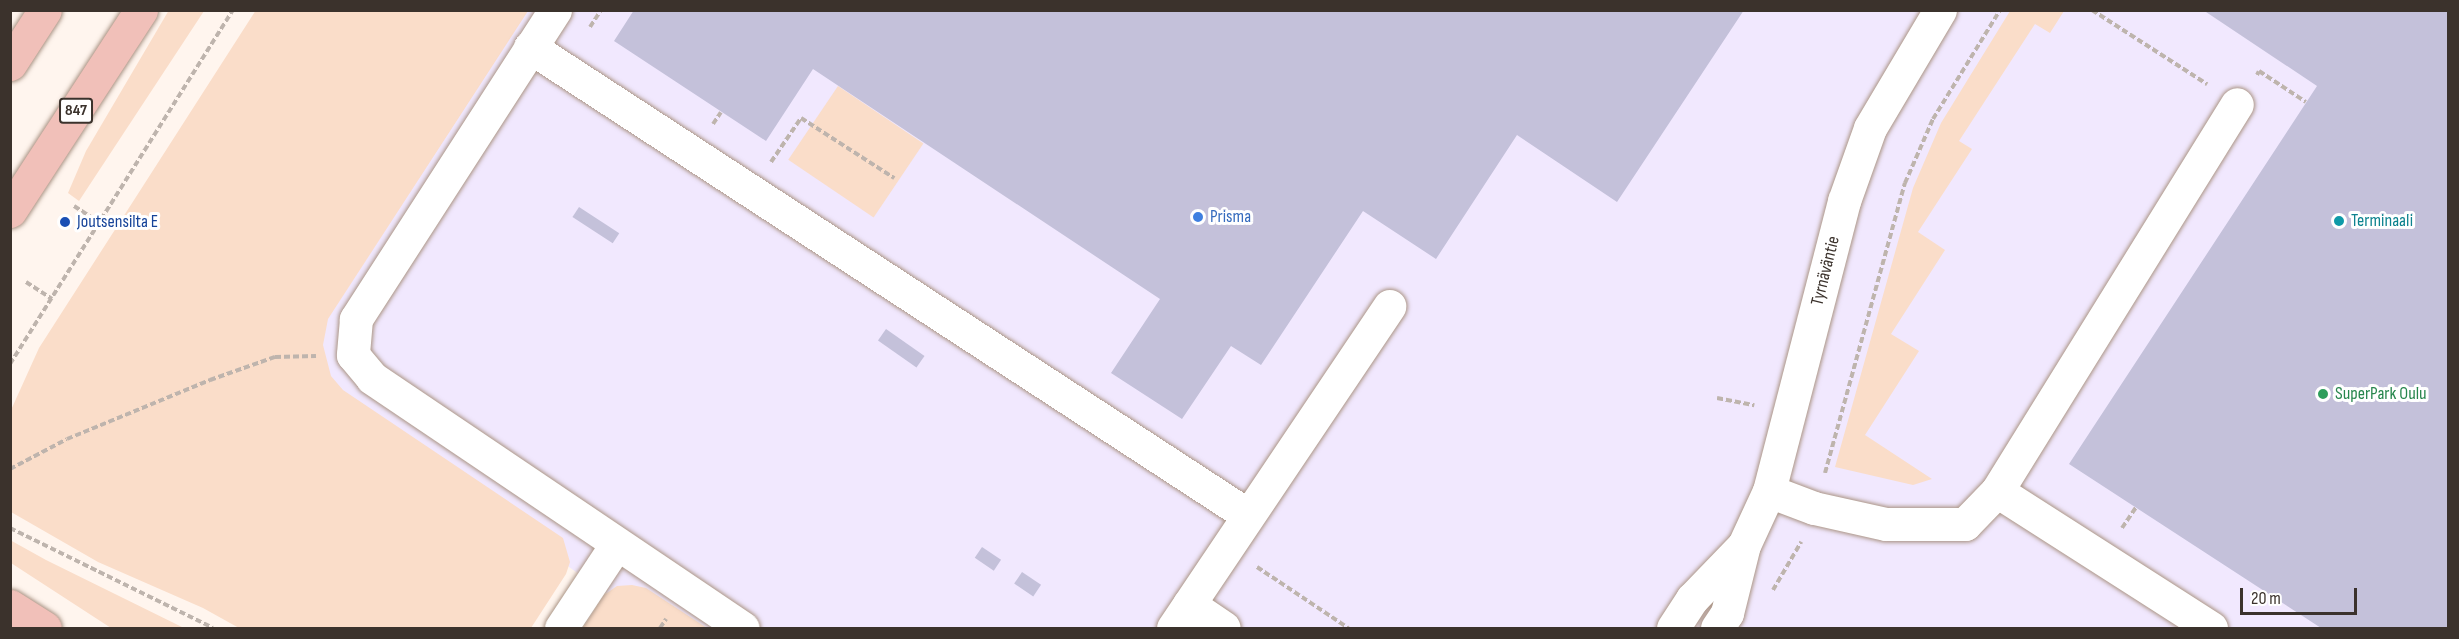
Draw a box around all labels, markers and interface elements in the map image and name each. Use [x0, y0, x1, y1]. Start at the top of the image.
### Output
road number: 847 [58, 98, 94, 124]
place label: Prisma [1210, 206, 1251, 228]
marker: Prisma [1191, 210, 1205, 224]
place label: Terminaali [2351, 210, 2413, 232]
place label: Joutsensilta E [77, 211, 158, 233]
marker: Terminaali [2332, 214, 2346, 228]
marker: Joutsensilta E [58, 215, 72, 229]
street label: Tyrnäväntie [1807, 234, 1845, 308]
place label: SuperPark Oulu [2335, 383, 2427, 405]
marker: SuperPark Oulu [2316, 387, 2330, 401]
scale bar [2243, 576, 2360, 614]
text: 20 m [2251, 588, 2281, 609]

